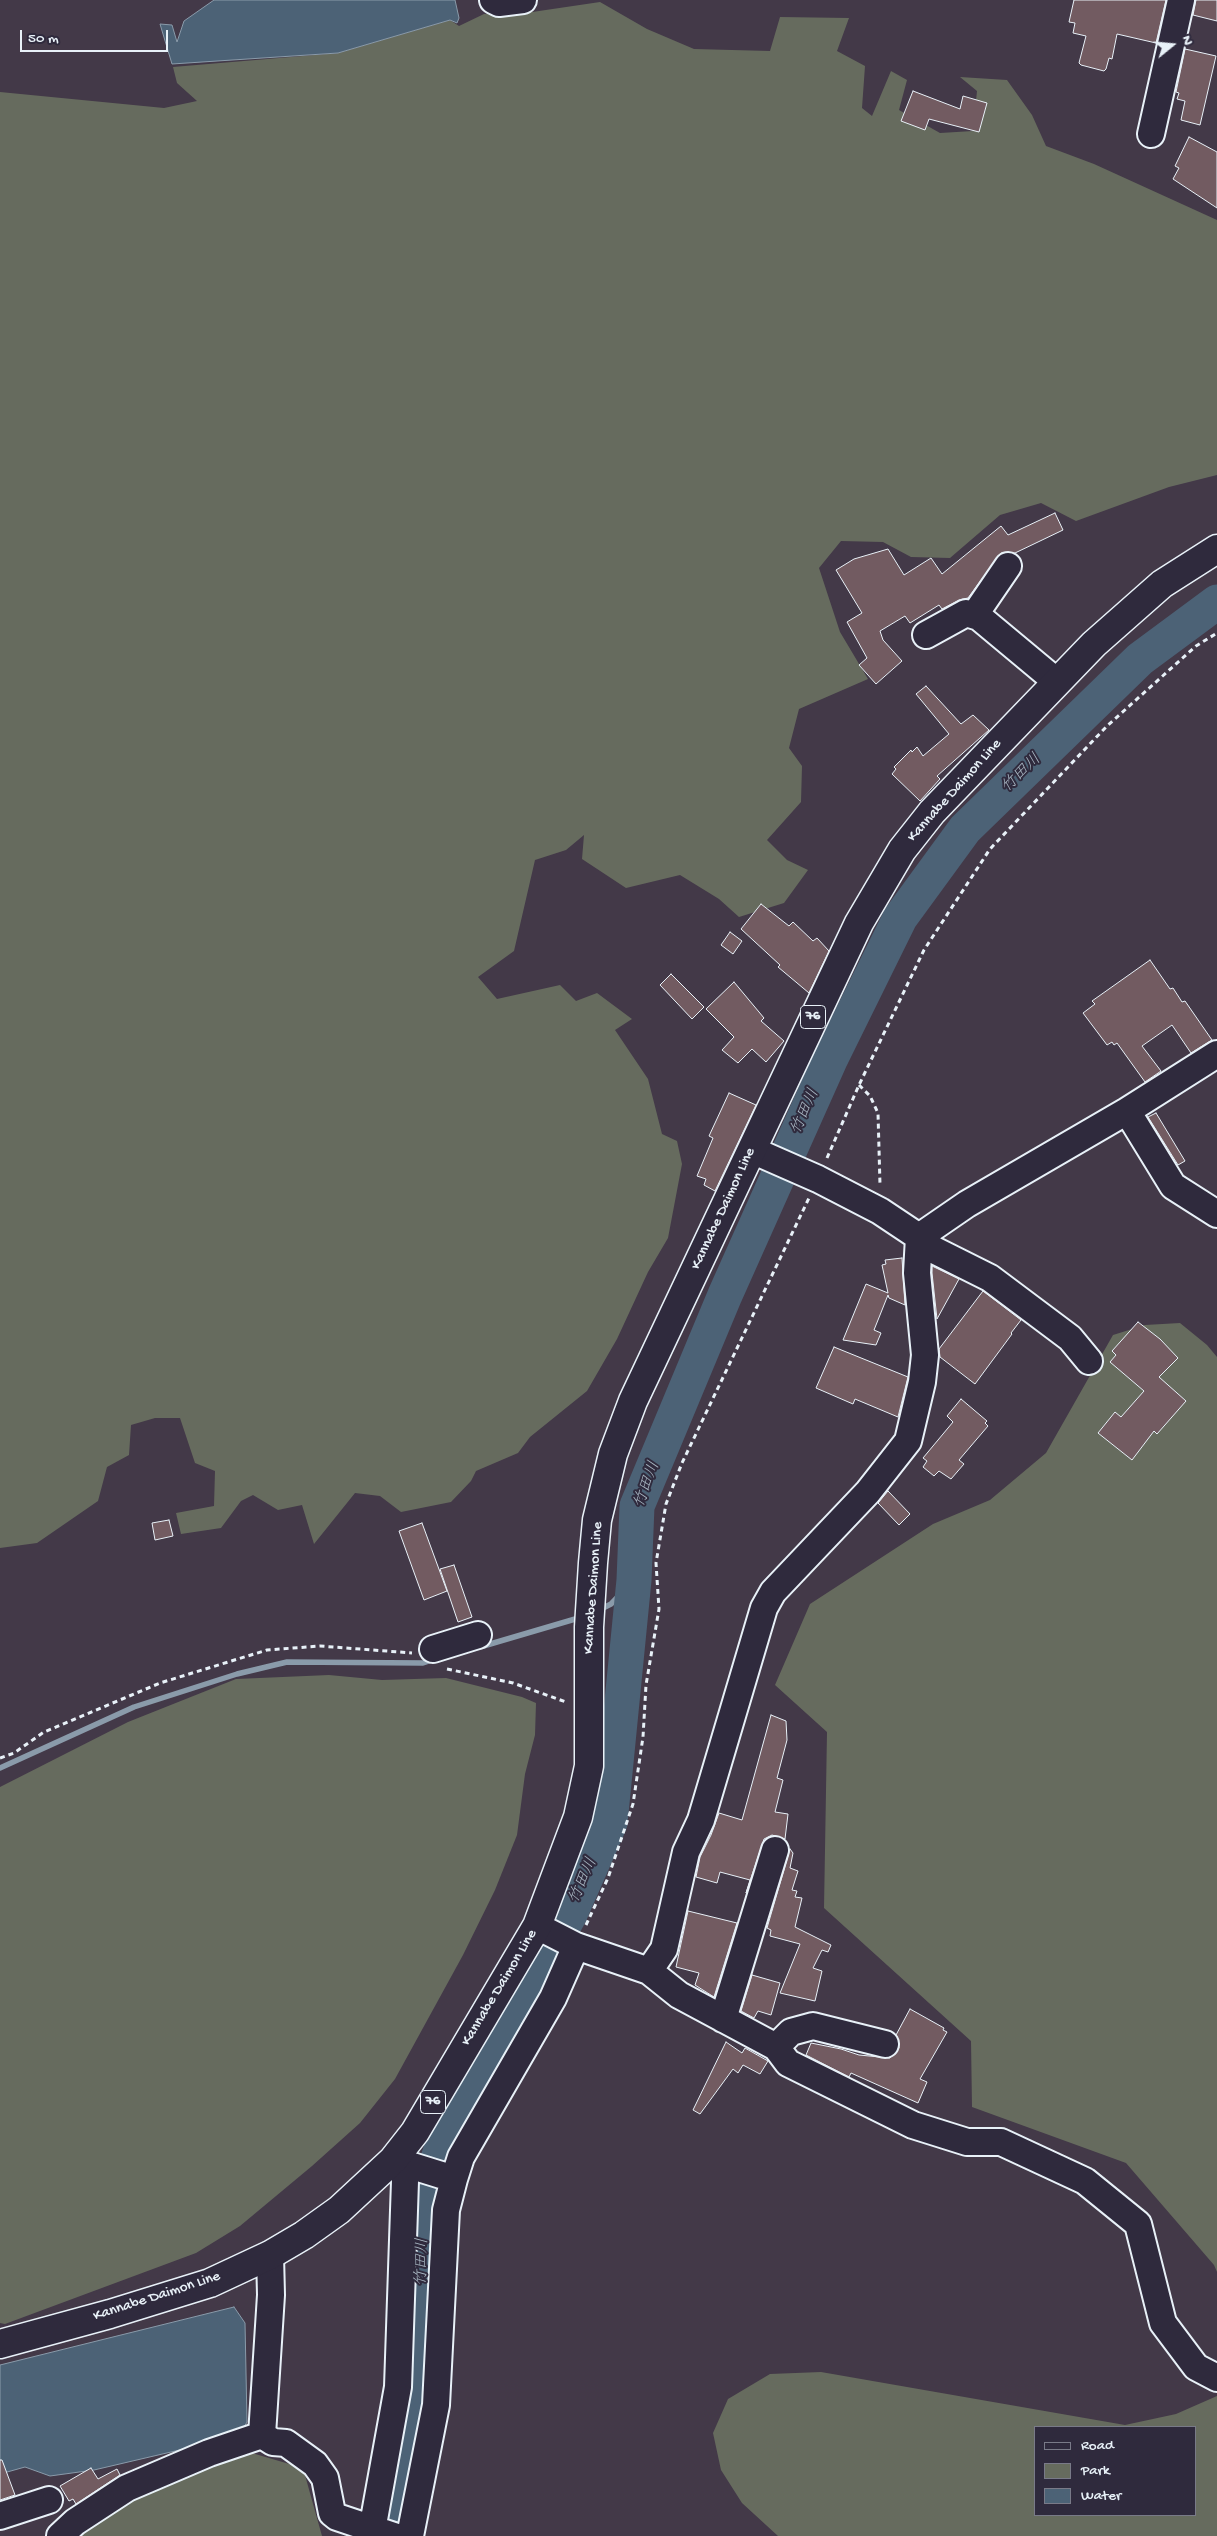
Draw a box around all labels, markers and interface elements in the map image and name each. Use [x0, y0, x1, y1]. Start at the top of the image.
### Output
scale bar [22, 20, 170, 52]
north arrow [1147, 20, 1197, 70]
text: 50 m [28, 30, 59, 48]
text: N [1177, 34, 1196, 47]
street label: Kannabe Daimon Line [904, 736, 1006, 846]
water label: 竹田川 [998, 750, 1046, 798]
road number: 76 [800, 1006, 826, 1028]
water label: 竹田川 [787, 1086, 825, 1138]
street label: Kannabe Daimon Line [688, 1145, 760, 1273]
water label: 竹田川 [631, 1459, 665, 1511]
street label: Kannabe Daimon Line [580, 1521, 608, 1655]
water label: 竹田川 [565, 1855, 603, 1907]
street label: Kannabe Daimon Line [458, 1927, 542, 2049]
road number: 76 [420, 2090, 446, 2114]
water label: 竹田川 [413, 2238, 433, 2286]
street label: Kannabe Daimon Line [91, 2268, 223, 2326]
legend [1034, 2426, 1197, 2516]
text: Road [1081, 2437, 1114, 2455]
text: Park [1081, 2462, 1110, 2480]
text: Water [1081, 2487, 1121, 2505]

